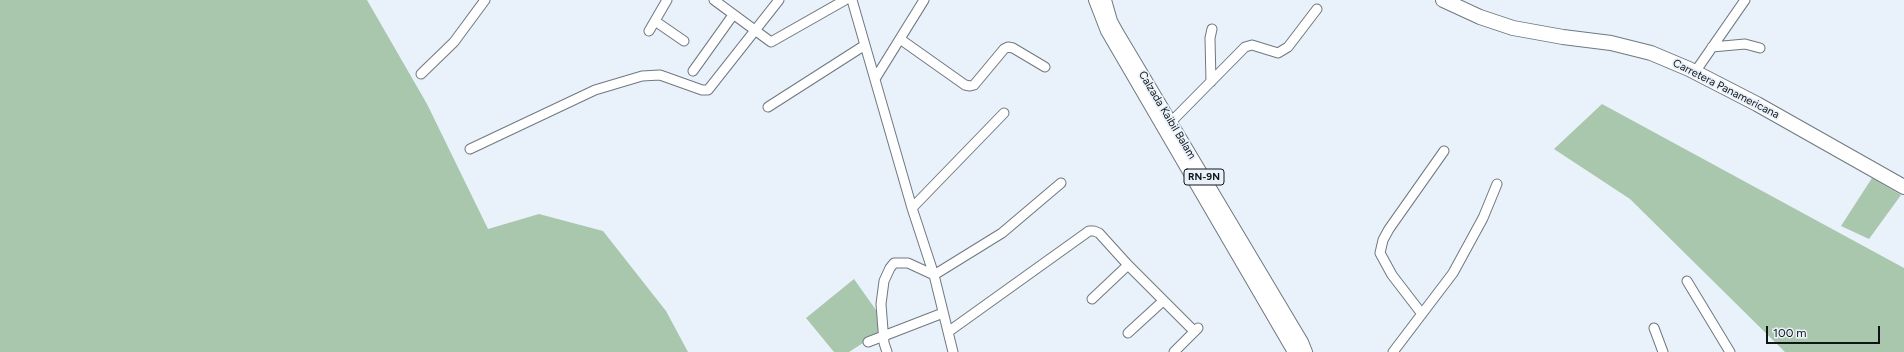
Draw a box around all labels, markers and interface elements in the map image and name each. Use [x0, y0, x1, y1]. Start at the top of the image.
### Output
street label: Carretera Panamericana [1671, 56, 1781, 122]
street label: Calzada Kaibil Balam [1135, 69, 1199, 161]
road number: RN-9N [1184, 169, 1224, 185]
scale bar [1768, 318, 1882, 344]
text: 100 m [1773, 326, 1807, 340]

